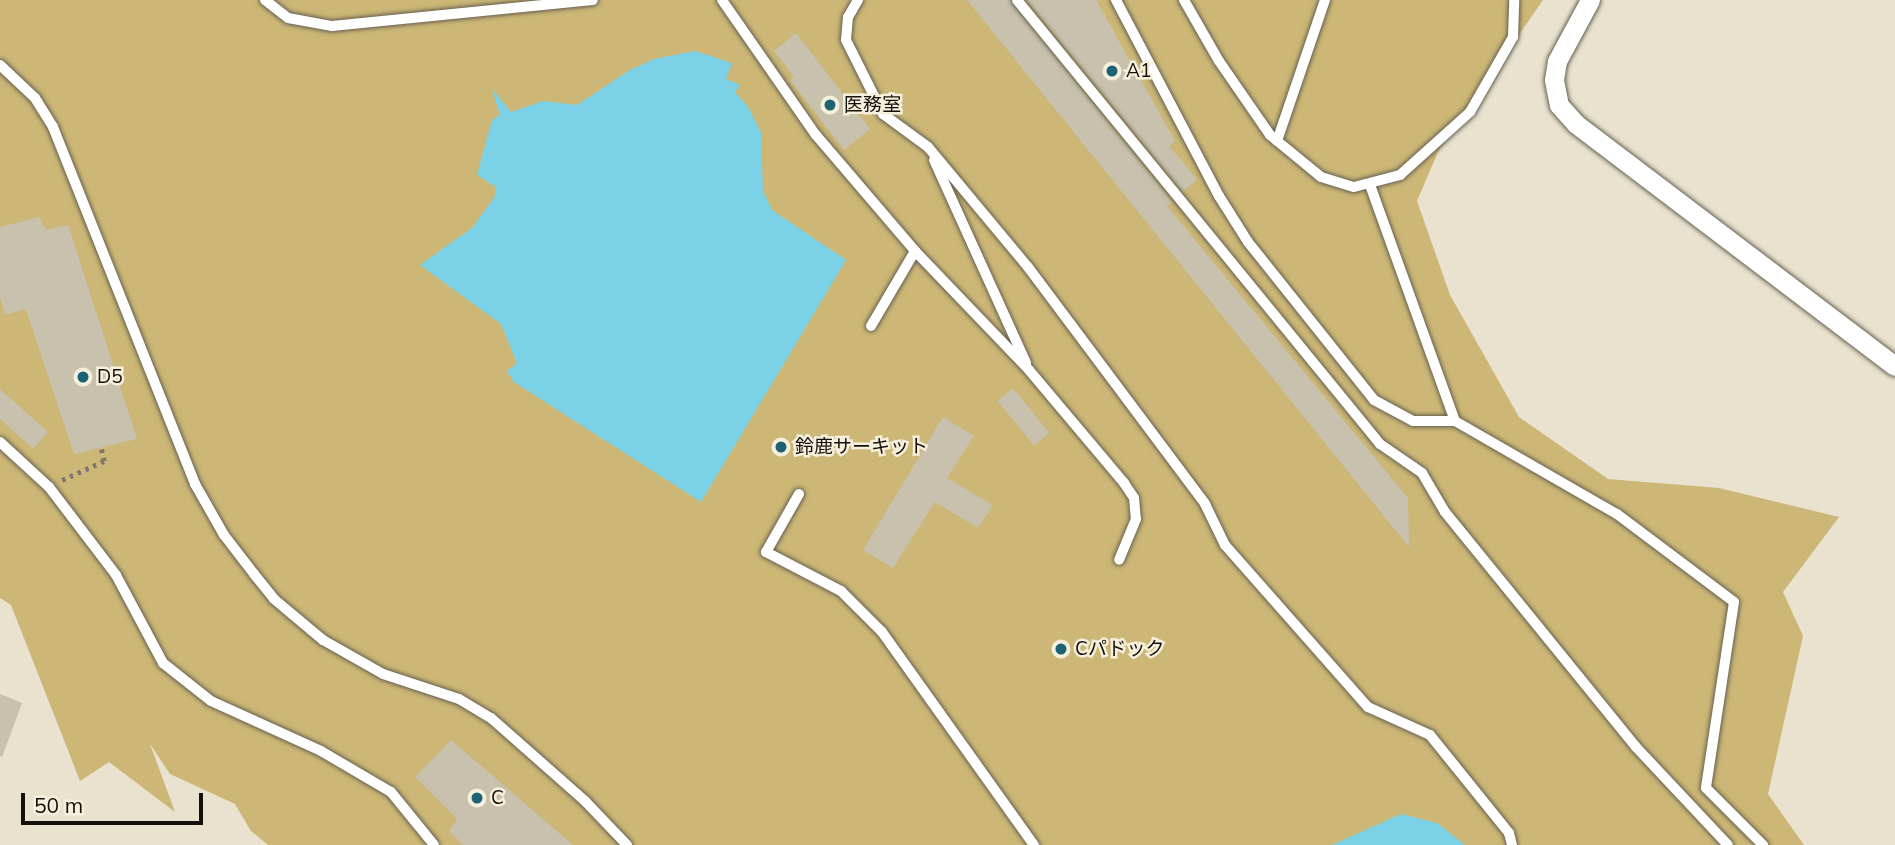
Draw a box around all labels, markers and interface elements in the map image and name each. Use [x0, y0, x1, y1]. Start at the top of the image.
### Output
place label: A1 [1126, 60, 1151, 82]
marker: A1 [1104, 63, 1120, 79]
place label: 医務室 [844, 94, 901, 116]
marker: 医務室 [822, 97, 838, 113]
place label: D5 [97, 366, 123, 388]
marker: D5 [75, 369, 91, 385]
place label: 鈴鹿サーキット [795, 436, 928, 458]
marker: 鈴鹿サーキット [773, 439, 789, 455]
place label: Cパドック [1075, 638, 1164, 660]
marker: Cパドック [1053, 641, 1069, 657]
scale bar [24, 778, 206, 822]
place label: C [491, 787, 504, 809]
marker: C [469, 790, 485, 806]
text: 50 m [34, 792, 83, 818]

